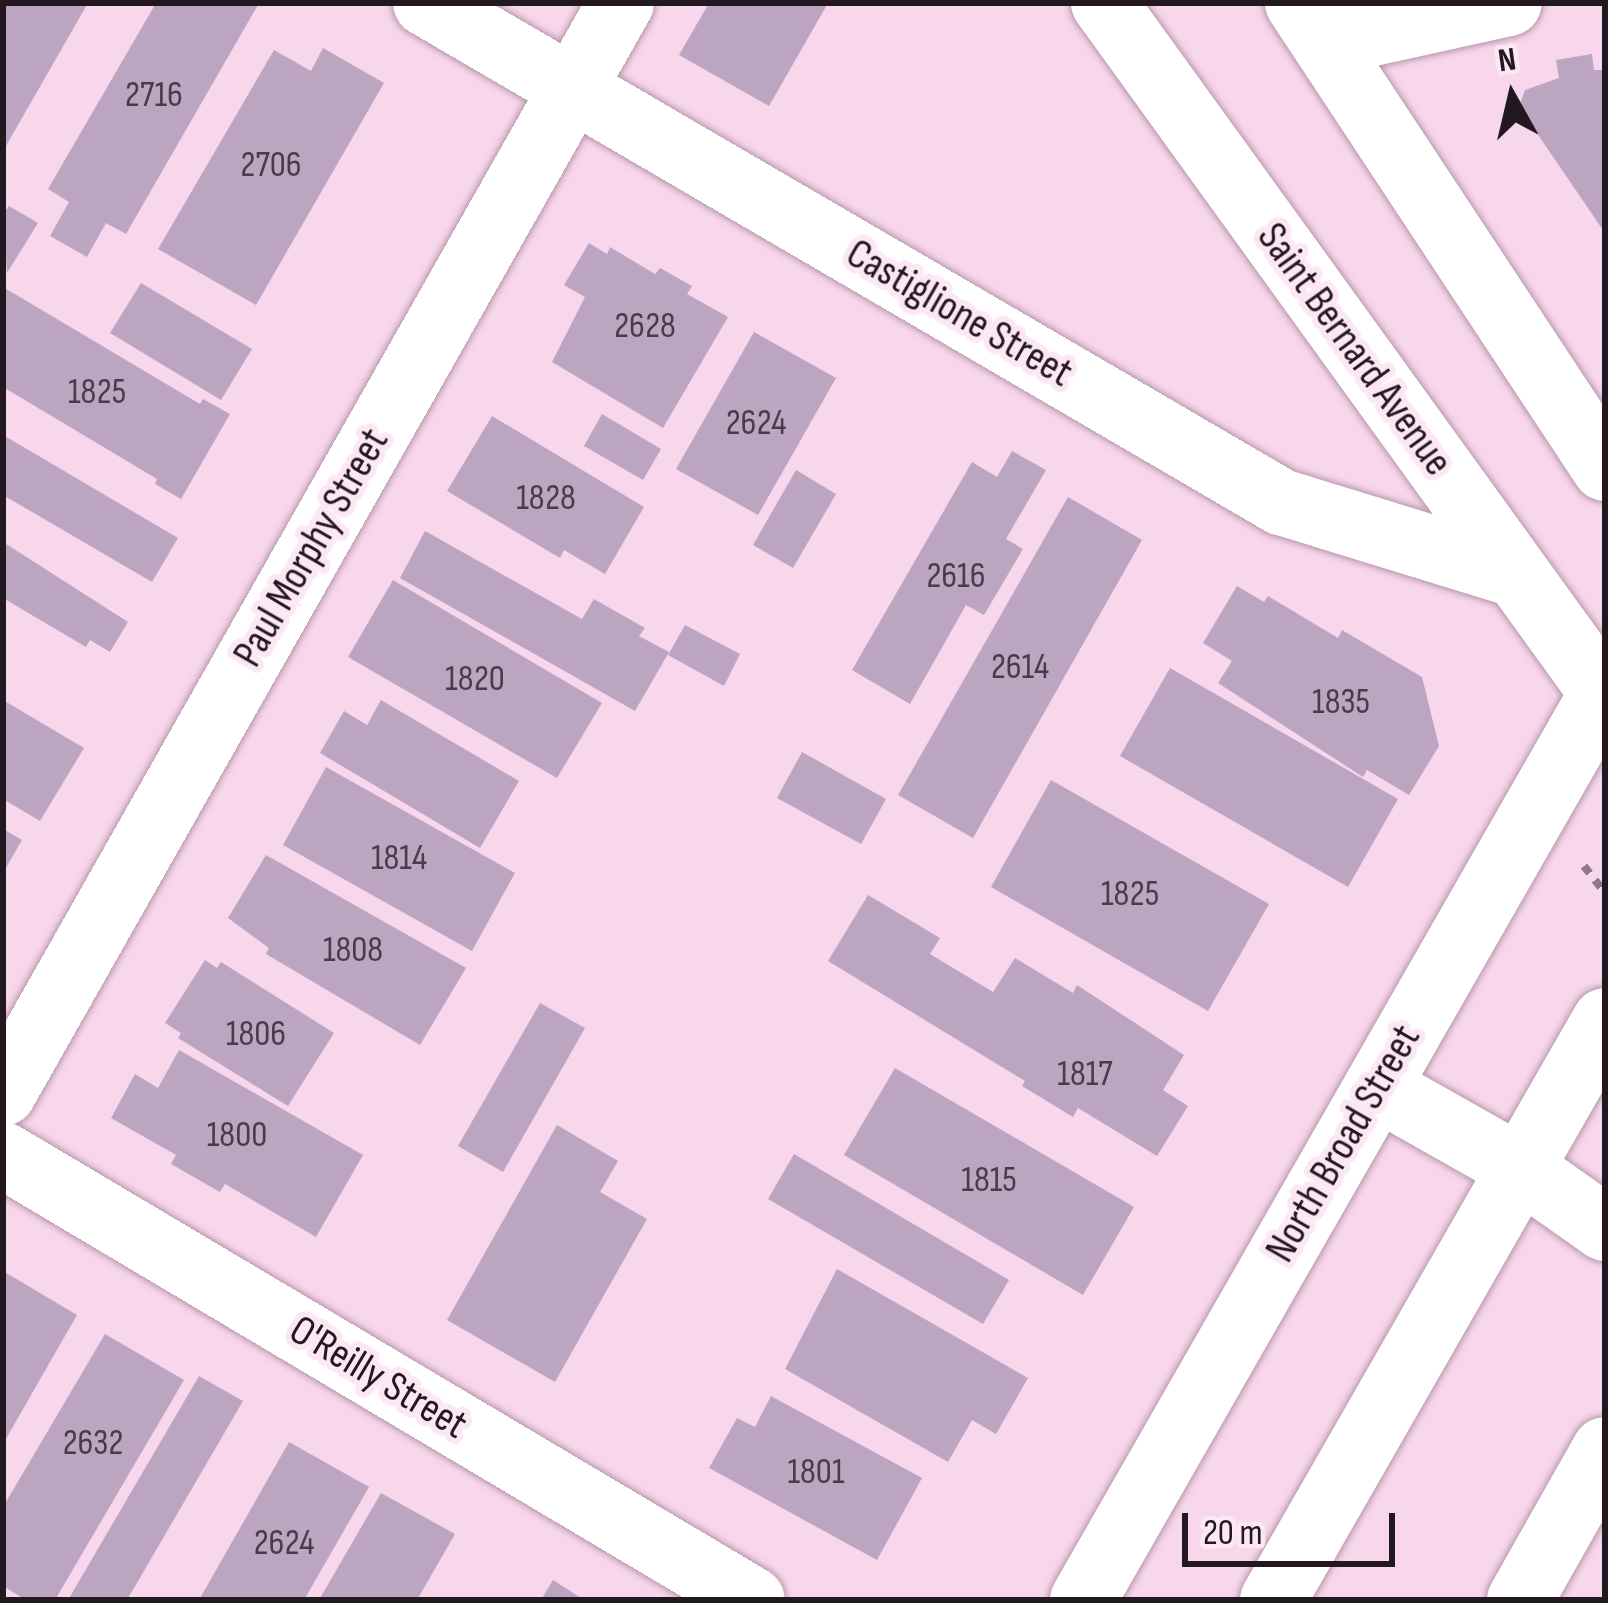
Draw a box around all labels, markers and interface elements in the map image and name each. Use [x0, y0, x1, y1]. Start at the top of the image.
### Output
north arrow [1452, 36, 1572, 156]
text: N [1495, 39, 1519, 81]
house number: 2716 [125, 74, 183, 118]
house number: 2706 [241, 144, 301, 188]
street label: Saint Bernard Avenue [1246, 214, 1462, 486]
street label: Castiglione Street [837, 229, 1081, 399]
house number: 2628 [614, 305, 676, 349]
house number: 1825 [68, 371, 126, 415]
house number: 2624 [726, 402, 786, 446]
street label: Paul Morphy Street [224, 420, 400, 676]
house number: 1828 [516, 477, 576, 521]
house number: 2616 [927, 555, 985, 599]
house number: 2614 [991, 646, 1049, 690]
house number: 1820 [445, 658, 505, 702]
house number: 1835 [1312, 681, 1370, 725]
house number: 1814 [371, 837, 427, 881]
house number: 1825 [1101, 873, 1159, 917]
house number: 1808 [323, 929, 383, 973]
house number: 1806 [226, 1013, 286, 1057]
street label: North Broad Street [1256, 1017, 1432, 1271]
house number: 1817 [1057, 1053, 1113, 1097]
house number: 1800 [207, 1114, 267, 1158]
house number: 1815 [961, 1159, 1017, 1203]
street label: O'Reilly Street [280, 1305, 476, 1451]
house number: 2632 [63, 1422, 123, 1466]
house number: 1801 [787, 1451, 845, 1495]
scale bar [1188, 1489, 1401, 1563]
text: 20 m [1203, 1512, 1263, 1555]
house number: 2624 [254, 1522, 314, 1566]

